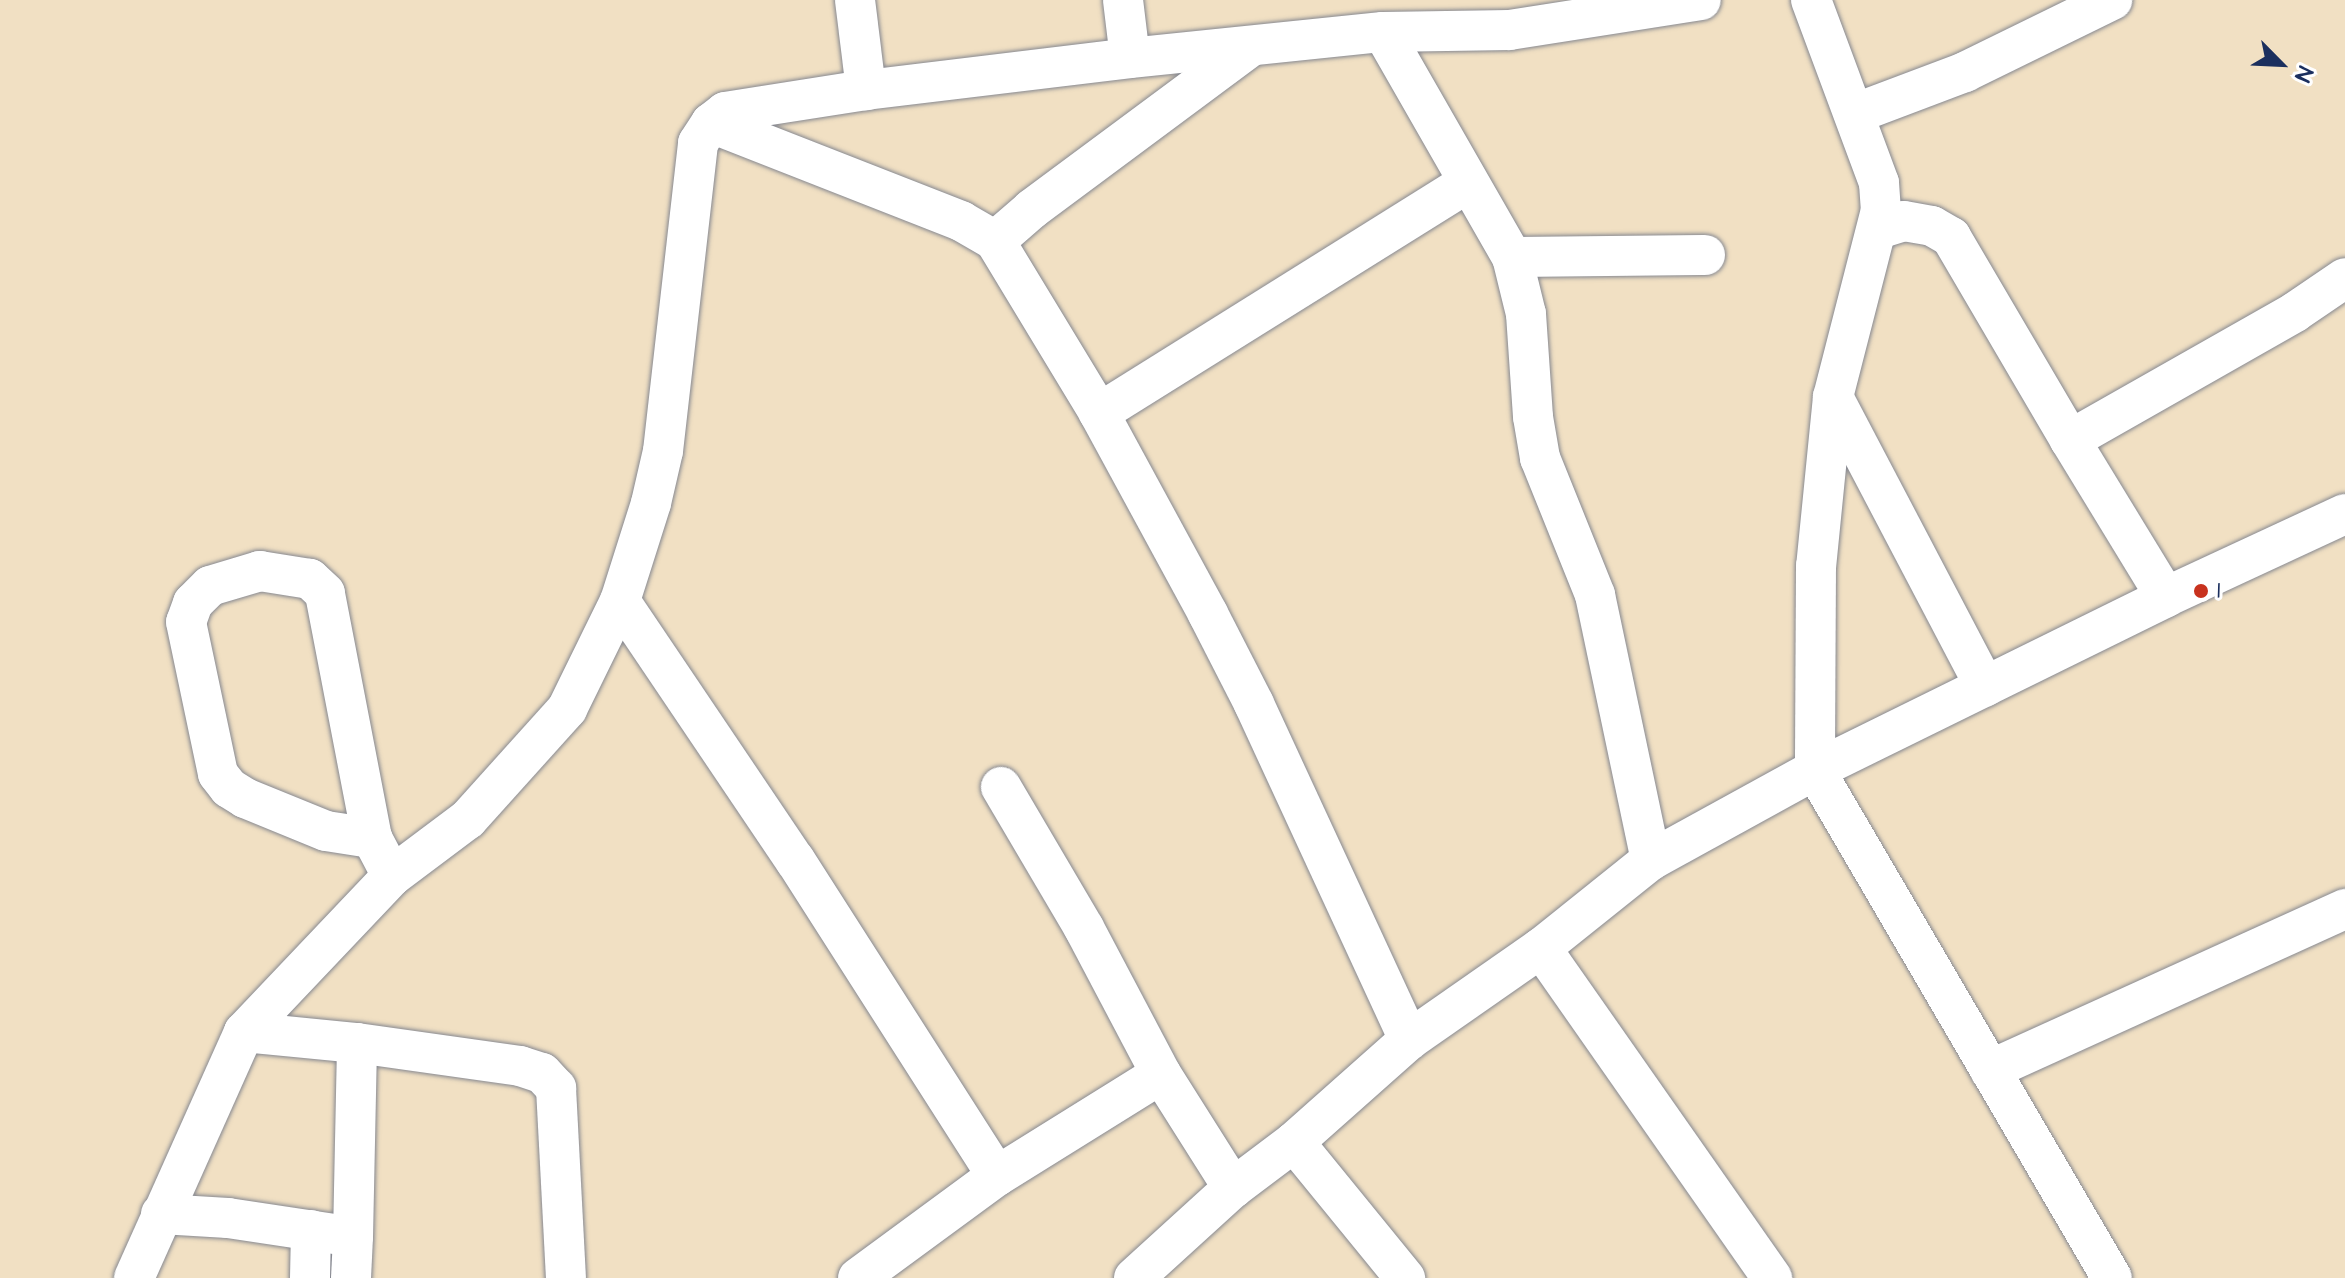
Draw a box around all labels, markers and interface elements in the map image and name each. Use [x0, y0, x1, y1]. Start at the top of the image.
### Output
north arrow [2241, 24, 2321, 104]
text: N [2286, 61, 2320, 87]
place label: 1 [2217, 575, 2220, 607]
marker: 1 [2192, 582, 2210, 600]

